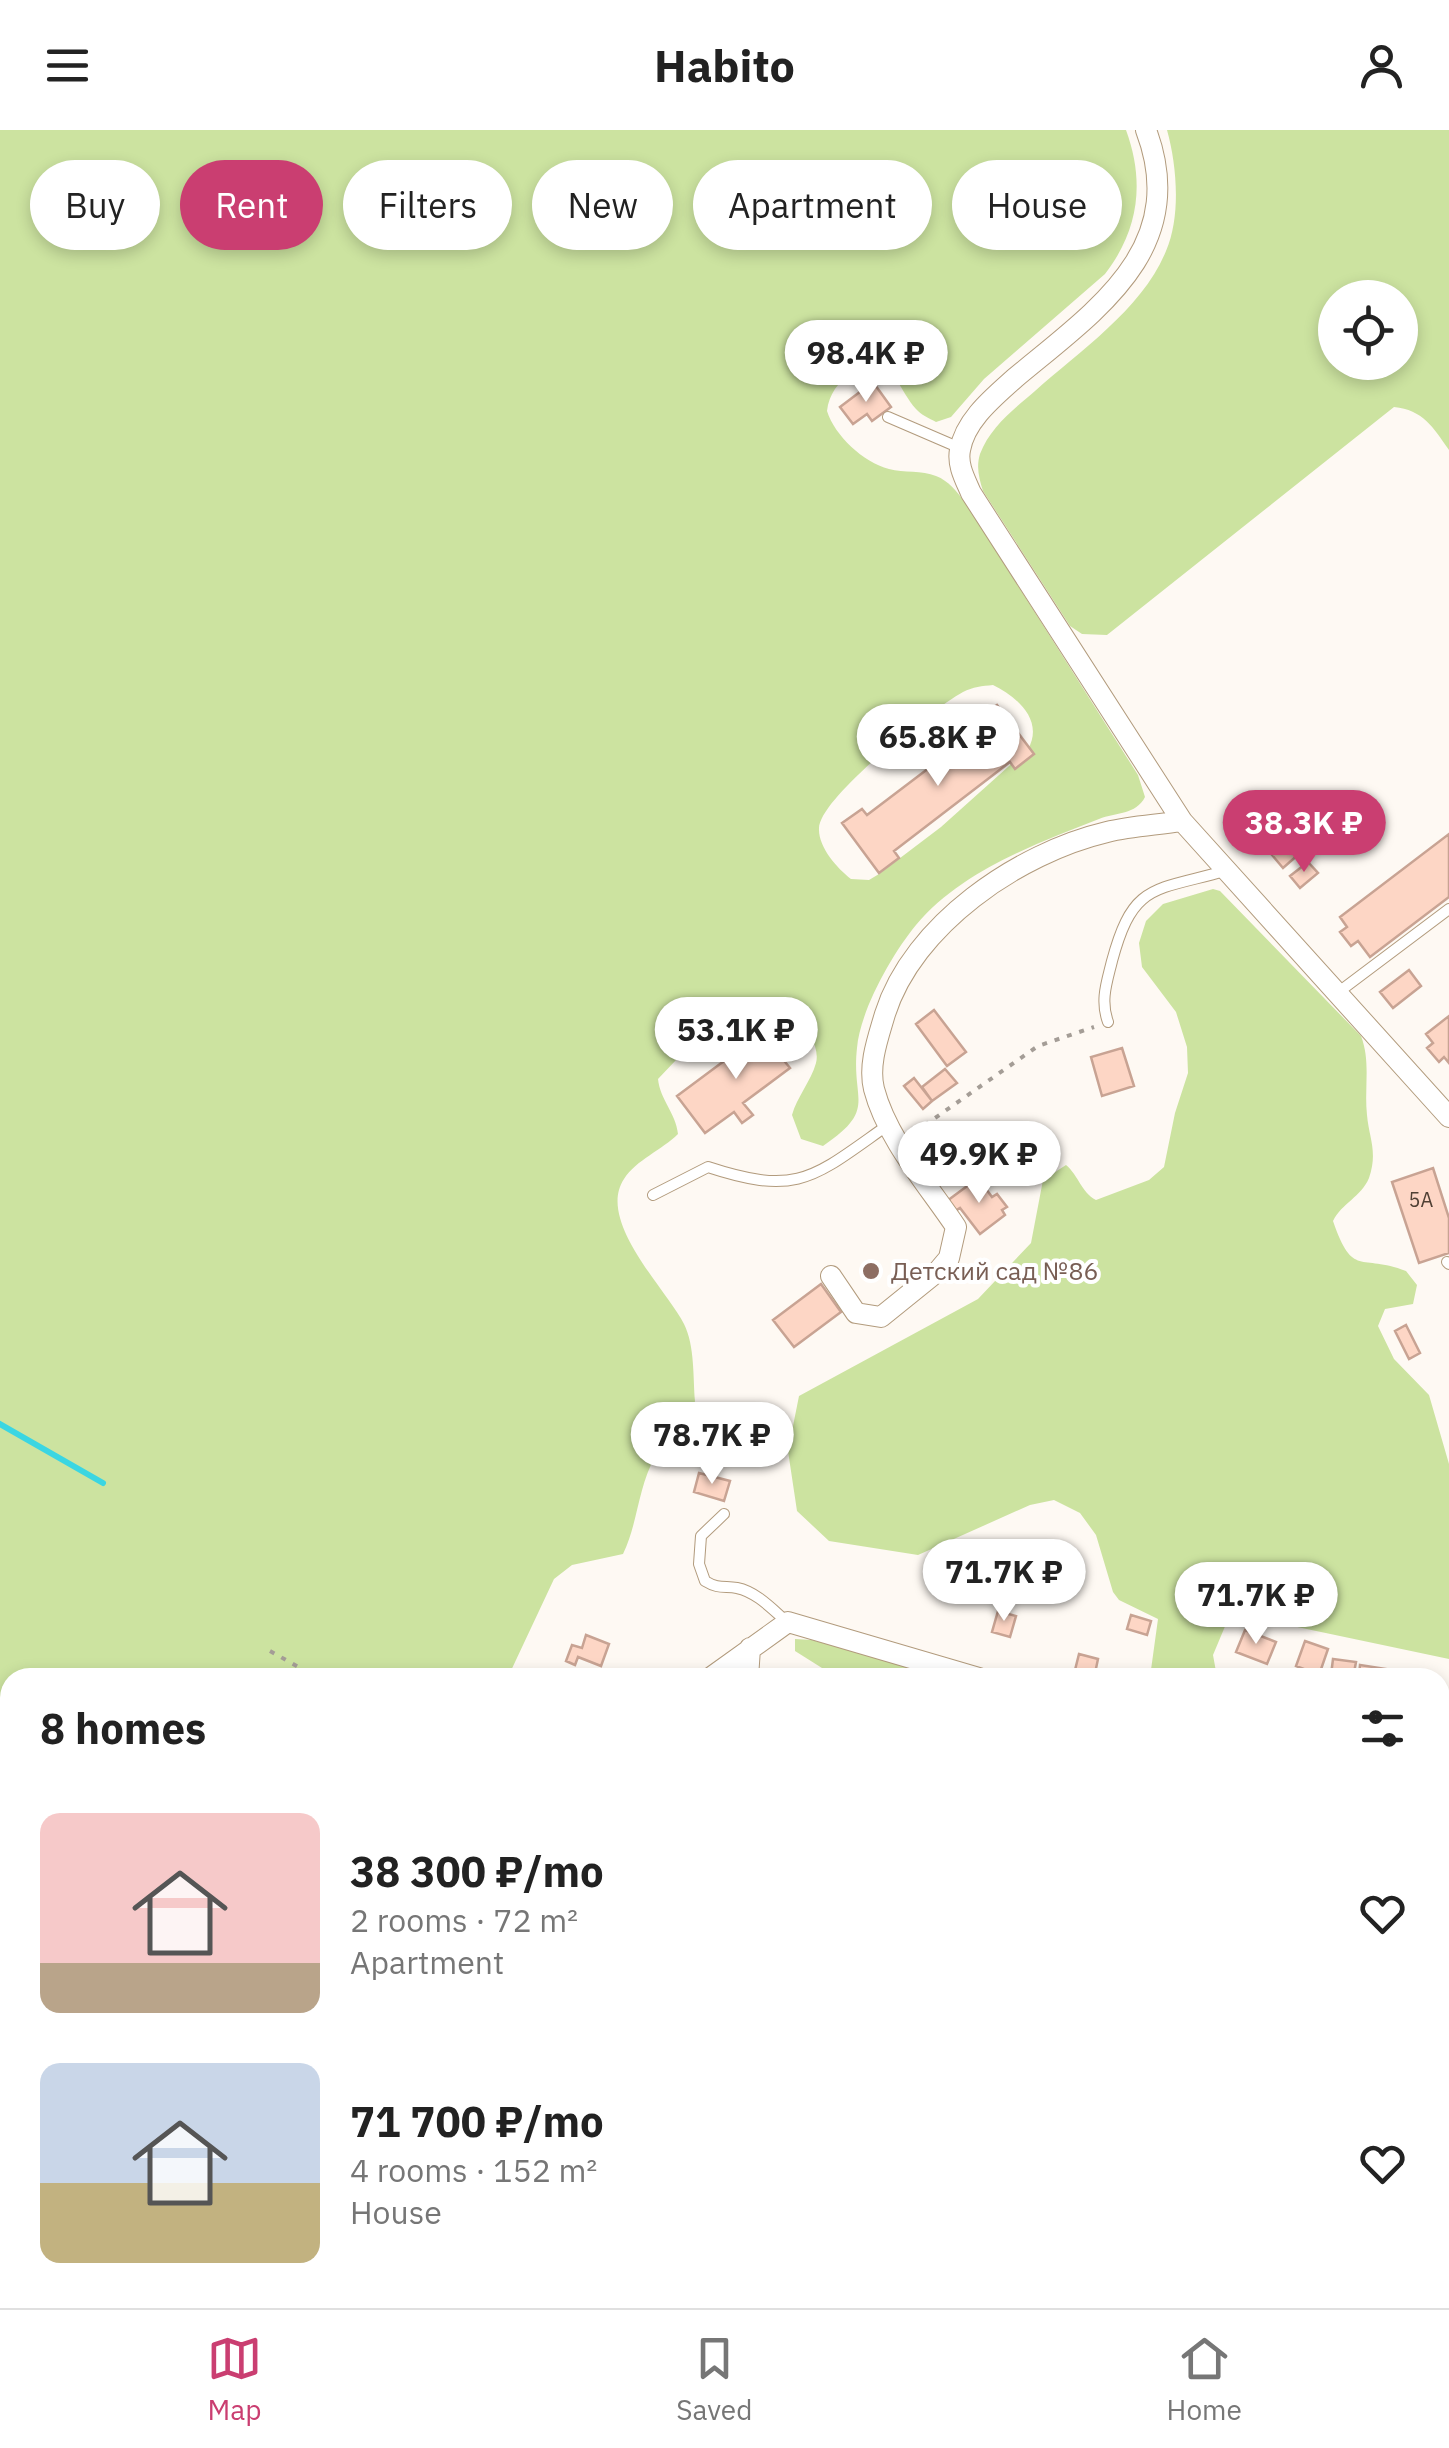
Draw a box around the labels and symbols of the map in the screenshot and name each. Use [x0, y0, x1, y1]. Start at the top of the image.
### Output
pin: 98.4K ₽ [774, 320, 958, 405]
pin: 65.8K ₽ [846, 704, 1030, 789]
pin: 38.3K ₽ [1212, 790, 1396, 875]
pin: 53.1K ₽ [644, 997, 828, 1082]
pin: 49.9K ₽ [887, 1121, 1071, 1206]
house number: 5А [1409, 1186, 1434, 1213]
place label: Детский сад №86 [891, 1254, 1099, 1287]
marker: Детский сад №86 [860, 1260, 882, 1282]
pin: 78.7K ₽ [620, 1402, 804, 1487]
pin: 71.7K ₽ [912, 1539, 1096, 1624]
pin: 71.7K ₽ [1164, 1562, 1348, 1647]

